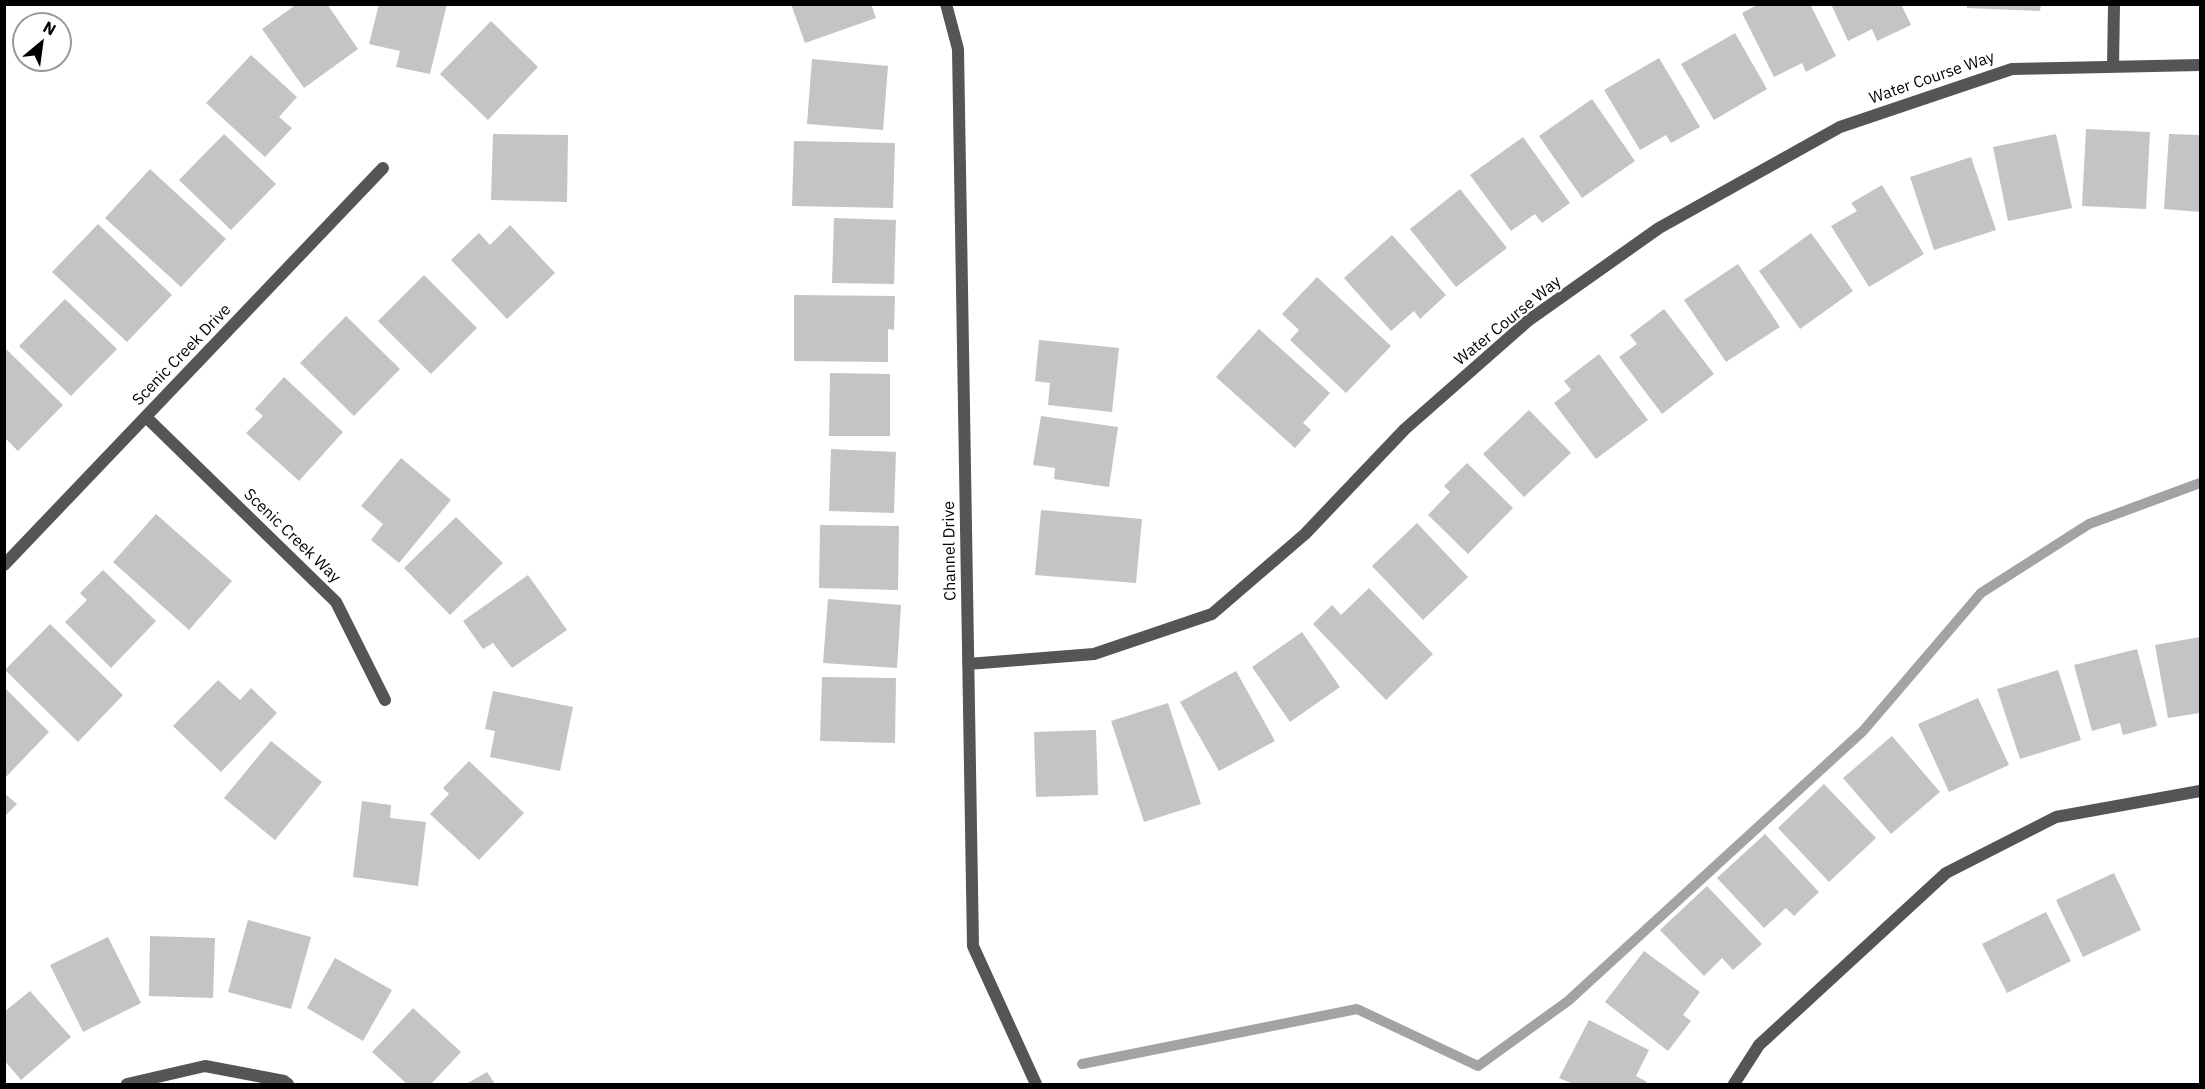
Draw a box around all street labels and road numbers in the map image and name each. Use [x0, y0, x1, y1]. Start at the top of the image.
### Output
street label: Water Course Way [1867, 48, 1997, 108]
street label: Water Course Way [1451, 272, 1565, 370]
street label: Scenic Creek Drive [129, 300, 235, 410]
street label: Scenic Creek Way [240, 485, 344, 587]
street label: Channel Drive [940, 501, 960, 601]

